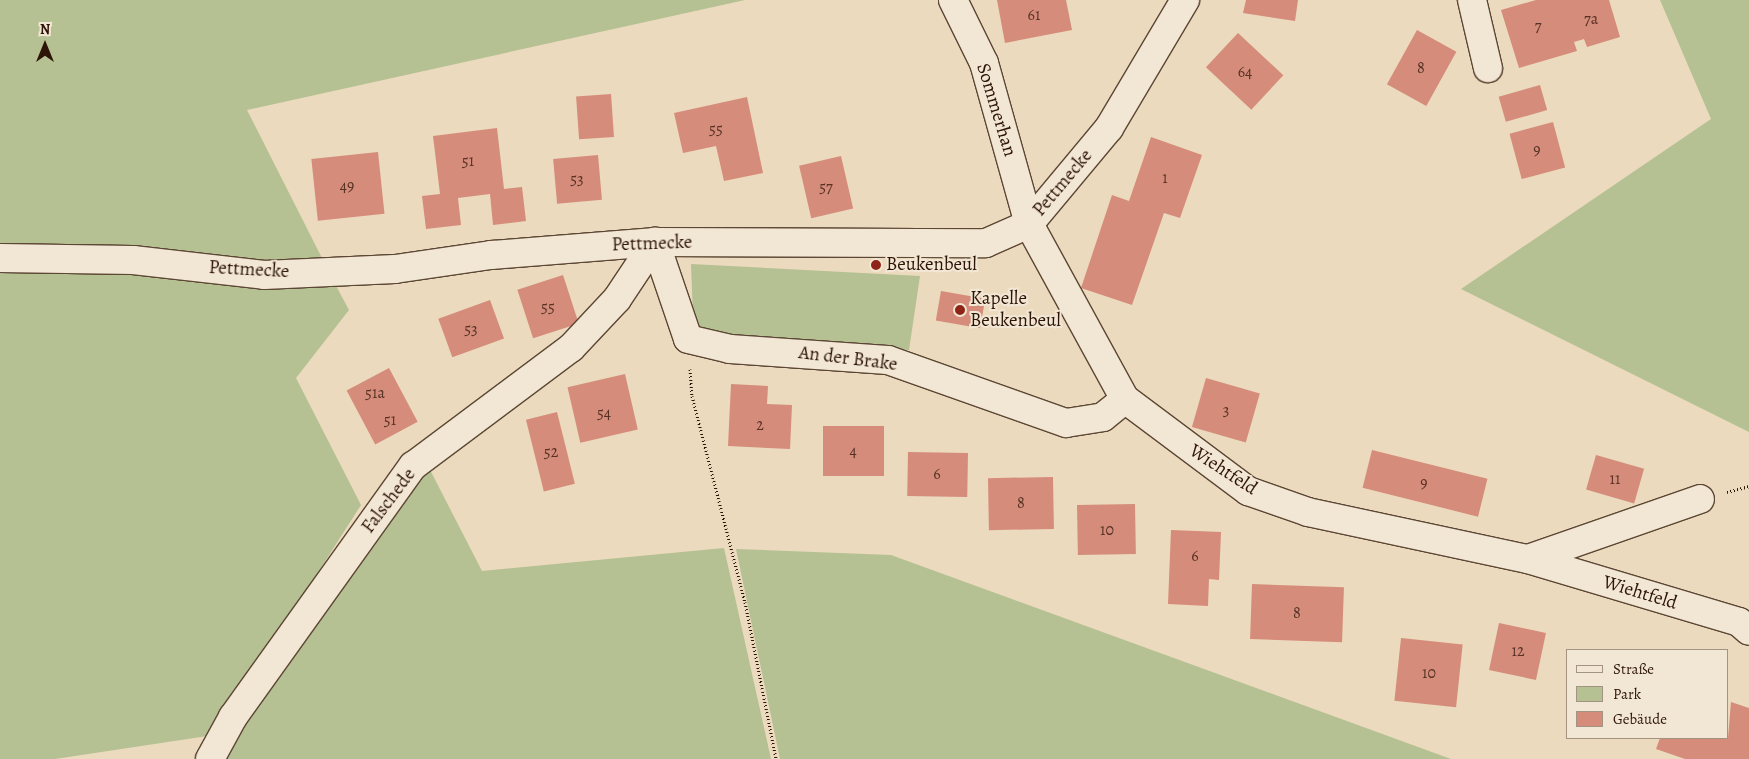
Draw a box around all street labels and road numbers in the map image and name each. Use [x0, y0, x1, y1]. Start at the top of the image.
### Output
street label: Sommerhan [971, 61, 1021, 159]
street label: Pettmecke [1028, 145, 1098, 221]
street label: Pettmecke [611, 231, 693, 257]
street label: Pettmecke [208, 257, 290, 283]
street label: An der Brake [797, 342, 899, 376]
street label: Wiehtfeld [1185, 440, 1261, 500]
street label: Falschede [357, 464, 421, 538]
street label: Wiehtfeld [1600, 571, 1680, 615]

